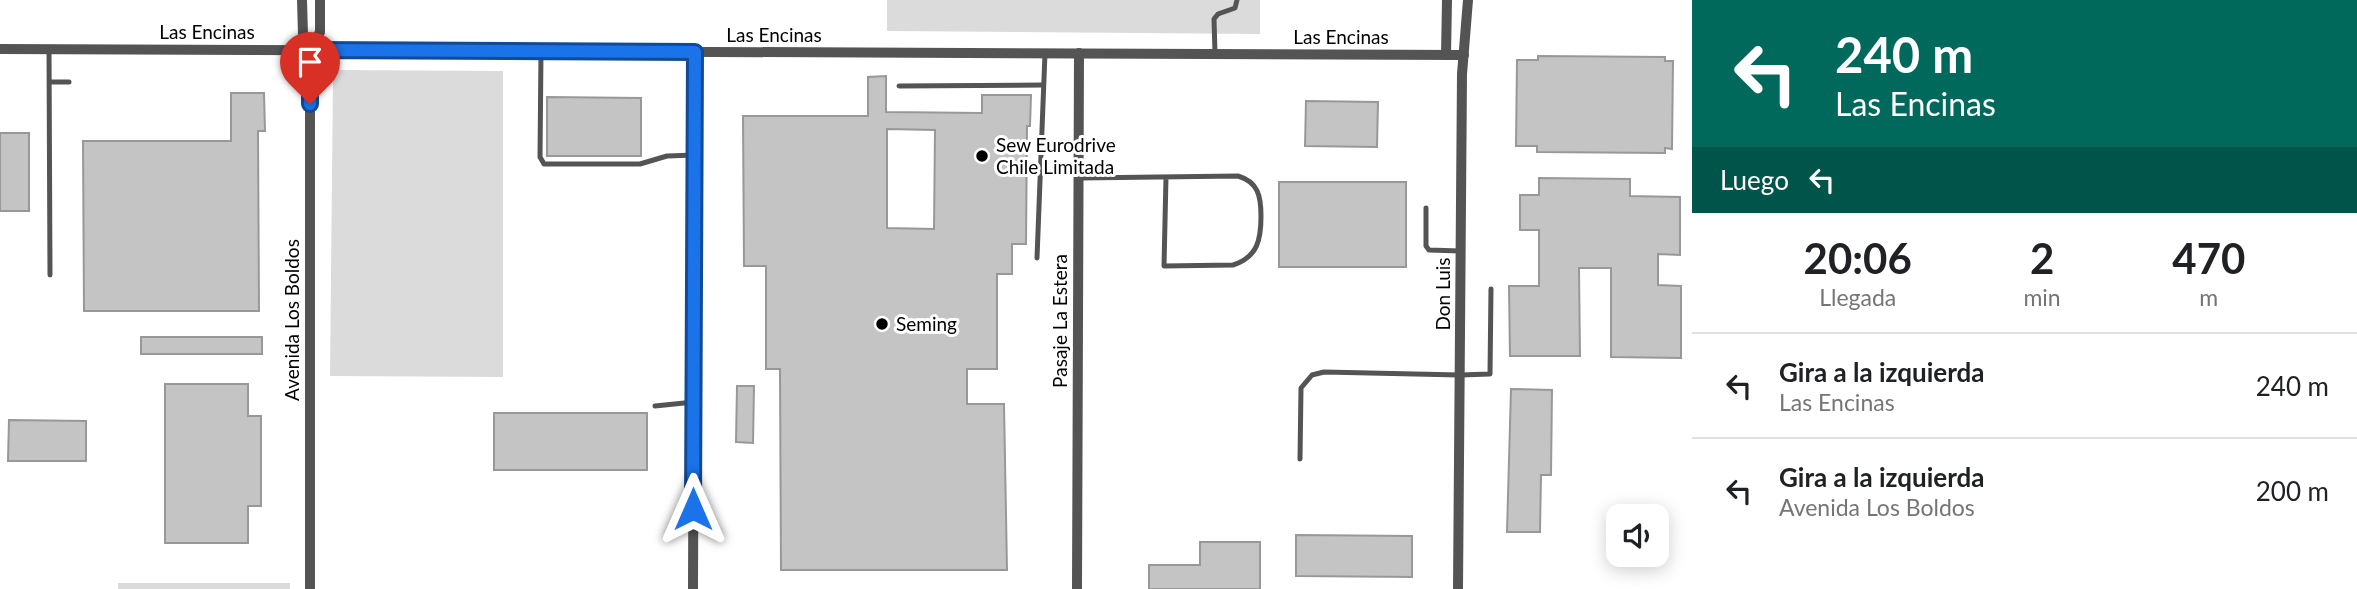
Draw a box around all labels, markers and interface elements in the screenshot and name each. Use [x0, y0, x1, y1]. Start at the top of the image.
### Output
street label: Las Encinas [159, 20, 255, 43]
street label: Las Encinas [726, 23, 822, 46]
street label: Las Encinas [1293, 25, 1389, 48]
text: 240 m [1835, 25, 1973, 83]
icon: left [1720, 28, 1811, 119]
pin [280, 32, 340, 104]
icon: arrive [291, 43, 329, 81]
text: Las Encinas [1835, 84, 1996, 123]
place label: Sew Eurodrive Chile Limitada [996, 133, 1116, 178]
marker: Sew Eurodrive Chile Limitada [974, 148, 990, 164]
icon: left [1803, 161, 1841, 199]
text: Luego [1720, 164, 1789, 196]
text: 20:06 [1804, 233, 1912, 283]
text: 2 [2030, 233, 2054, 283]
text: 470 [2172, 233, 2245, 283]
street label: Avenida Los Boldos [280, 239, 303, 401]
street label: Pasaje La Estera [1048, 254, 1071, 388]
street label: Don Luis [1431, 257, 1454, 331]
text: Llegada [1819, 283, 1896, 311]
text: min [2023, 283, 2061, 311]
text: m [2199, 283, 2218, 311]
place label: Seming [896, 312, 957, 335]
marker: Seming [874, 316, 890, 332]
text: Gira a la izquierda [1779, 356, 1985, 388]
icon: left [1720, 367, 1758, 405]
text: 240 m [2256, 370, 2329, 402]
text: Las Encinas [1779, 388, 1895, 416]
text: Gira a la izquierda [1779, 461, 1985, 493]
position arrow [656, 472, 730, 546]
icon: left [1720, 472, 1758, 510]
text: 200 m [2256, 475, 2329, 507]
text: Avenida Los Boldos [1779, 493, 1975, 521]
map controls [1606, 504, 1669, 567]
button: sound [1606, 504, 1669, 567]

